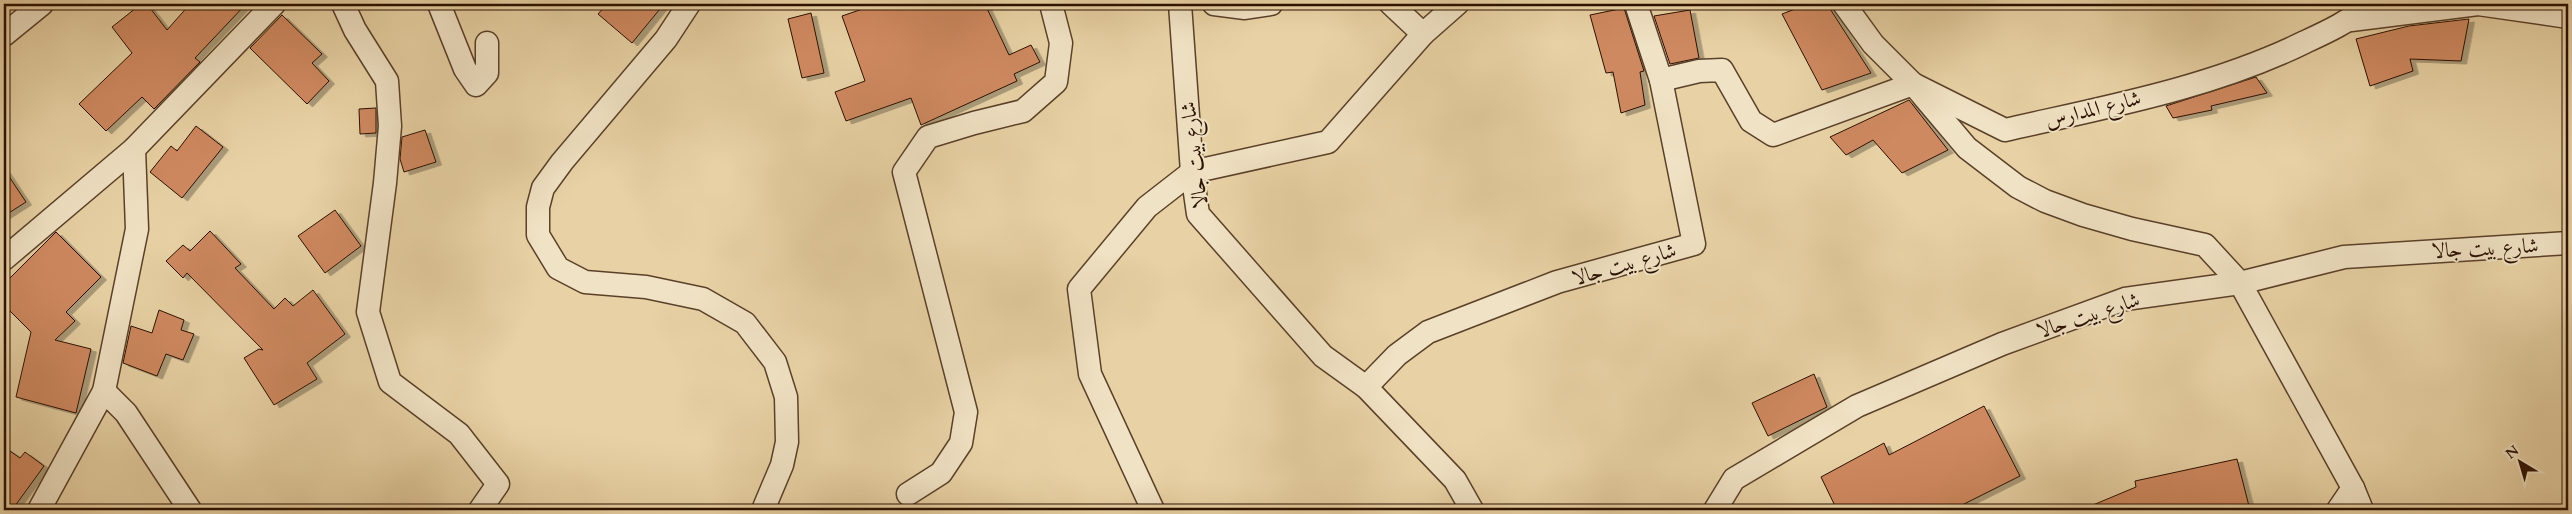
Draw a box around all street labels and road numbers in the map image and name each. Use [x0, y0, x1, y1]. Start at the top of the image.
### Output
street label: شارع المدارس [2042, 84, 2145, 138]
street label: شارع بيت جالا [1174, 100, 1218, 210]
street label: شارع بيت جالا [2431, 231, 2540, 269]
street label: شارع بيت جالا [1569, 236, 1681, 296]
street label: شارع بيت جالا [2033, 285, 2145, 349]

